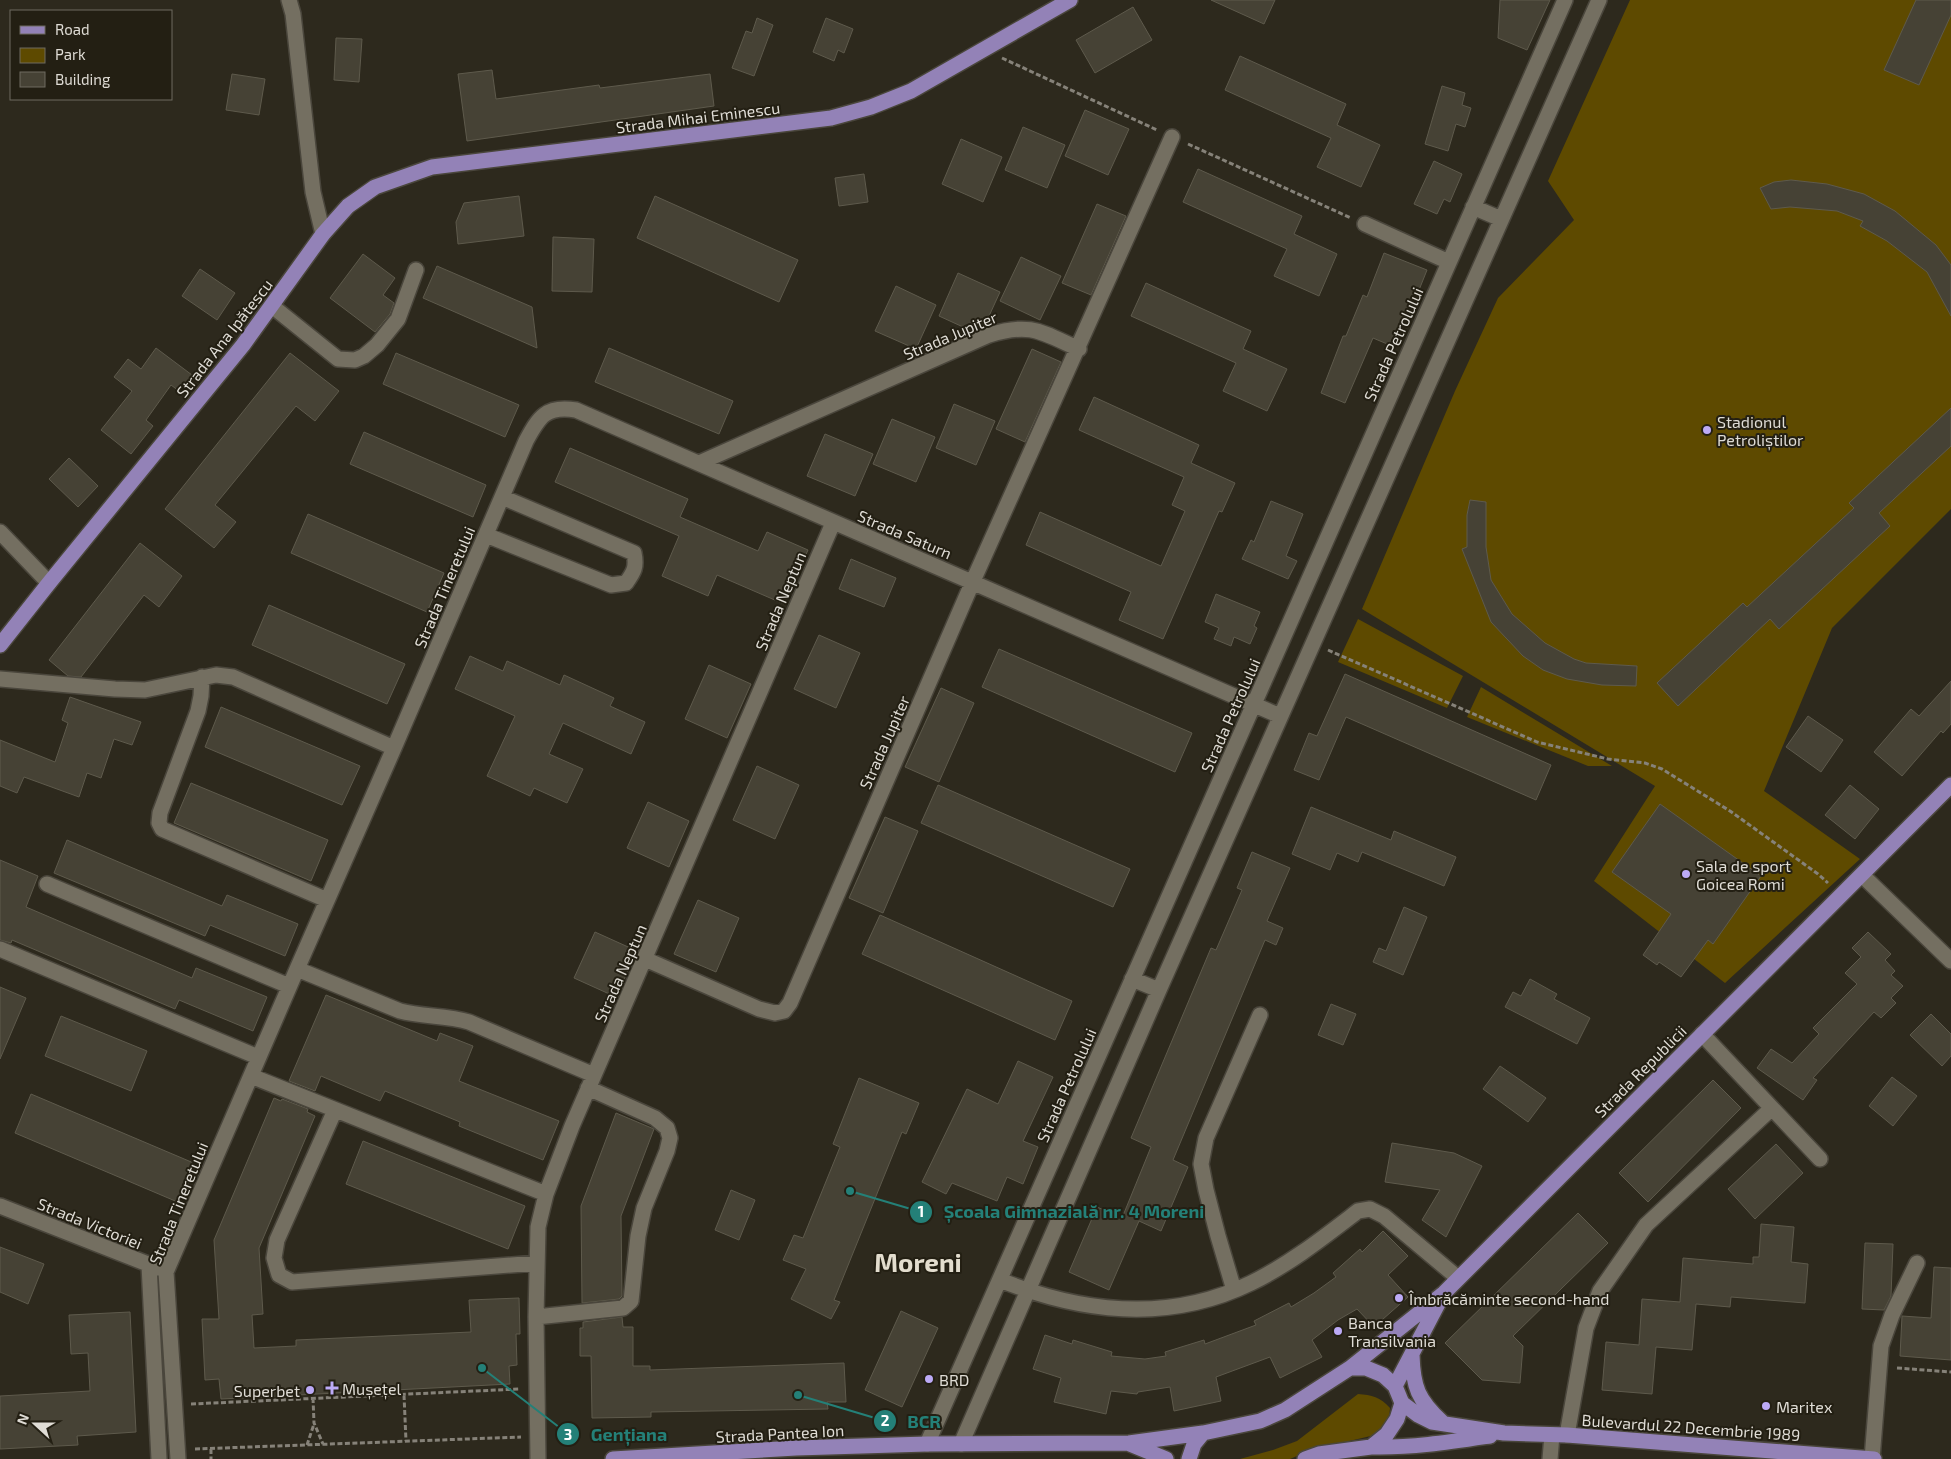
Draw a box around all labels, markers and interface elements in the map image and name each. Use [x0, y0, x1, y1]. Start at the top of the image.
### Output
legend [10, 10, 172, 100]
text: Road [55, 20, 90, 38]
text: Park [55, 45, 86, 63]
text: Building [55, 70, 111, 88]
street label: Strada Mihai Eminescu [615, 98, 781, 136]
street label: Strada Ana Ipătescu [172, 275, 276, 401]
street label: Strada Petrolului [1359, 284, 1427, 404]
street label: Strada Jupiter [900, 306, 1000, 363]
place label: Stadionul Petroliștilor [1717, 412, 1804, 451]
marker: Stadionul Petroliștilor [1701, 424, 1713, 436]
street label: Strada Saturn [855, 506, 955, 562]
street label: Strada Tineretului [410, 523, 478, 651]
street label: Strada Neptun [751, 549, 809, 653]
street label: Strada Petrolului [1196, 655, 1264, 775]
street label: Strada Jupiter [855, 692, 913, 792]
place label: Sala de sport Goicea Romi [1696, 856, 1791, 893]
marker: Sala de sport Goicea Romi [1680, 868, 1692, 880]
street label: Strada Neptun [590, 921, 650, 1025]
street label: Strada Republicii [1590, 1021, 1690, 1121]
street label: Strada Petrolului [1032, 1025, 1100, 1145]
street label: Strada Tineretului [145, 1139, 211, 1267]
street label: Strada Victoriei [35, 1193, 145, 1253]
callout: Școala Gimnazială nr. 4 Moreni [908, 1196, 1214, 1229]
text: Școala Gimnazială nr. 4 Moreni [944, 1200, 1204, 1224]
text: 1 [918, 1202, 924, 1220]
district label: Moreni [874, 1246, 962, 1277]
place label: Îmbrăcăminte second-hand [1408, 1289, 1609, 1308]
marker: Îmbrăcăminte second-hand [1393, 1292, 1405, 1304]
place label: Banca Transilvania [1348, 1313, 1436, 1350]
marker: Banca Transilvania [1332, 1325, 1344, 1337]
place label: BRD [939, 1370, 969, 1389]
marker: BRD [923, 1373, 935, 1385]
place label: Mușețel [342, 1379, 402, 1400]
place label: Superbet [234, 1381, 300, 1400]
marker: Mușețel [326, 1382, 338, 1394]
marker: Superbet [304, 1384, 316, 1396]
place label: Maritex [1776, 1397, 1833, 1416]
north arrow [10, 1399, 60, 1449]
marker: Maritex [1760, 1400, 1772, 1412]
callout: BCR [872, 1405, 951, 1438]
text: BCR [907, 1410, 941, 1432]
street label: Bulevardul 22 Decembrie 1989 [1581, 1410, 1801, 1444]
text: N [13, 1411, 32, 1427]
text: 2 [881, 1411, 890, 1429]
callout: Gențiana [555, 1418, 677, 1451]
street label: Strada Pantea Ion [715, 1420, 845, 1446]
text: Gențiana [591, 1423, 667, 1447]
text: 3 [564, 1425, 572, 1443]

